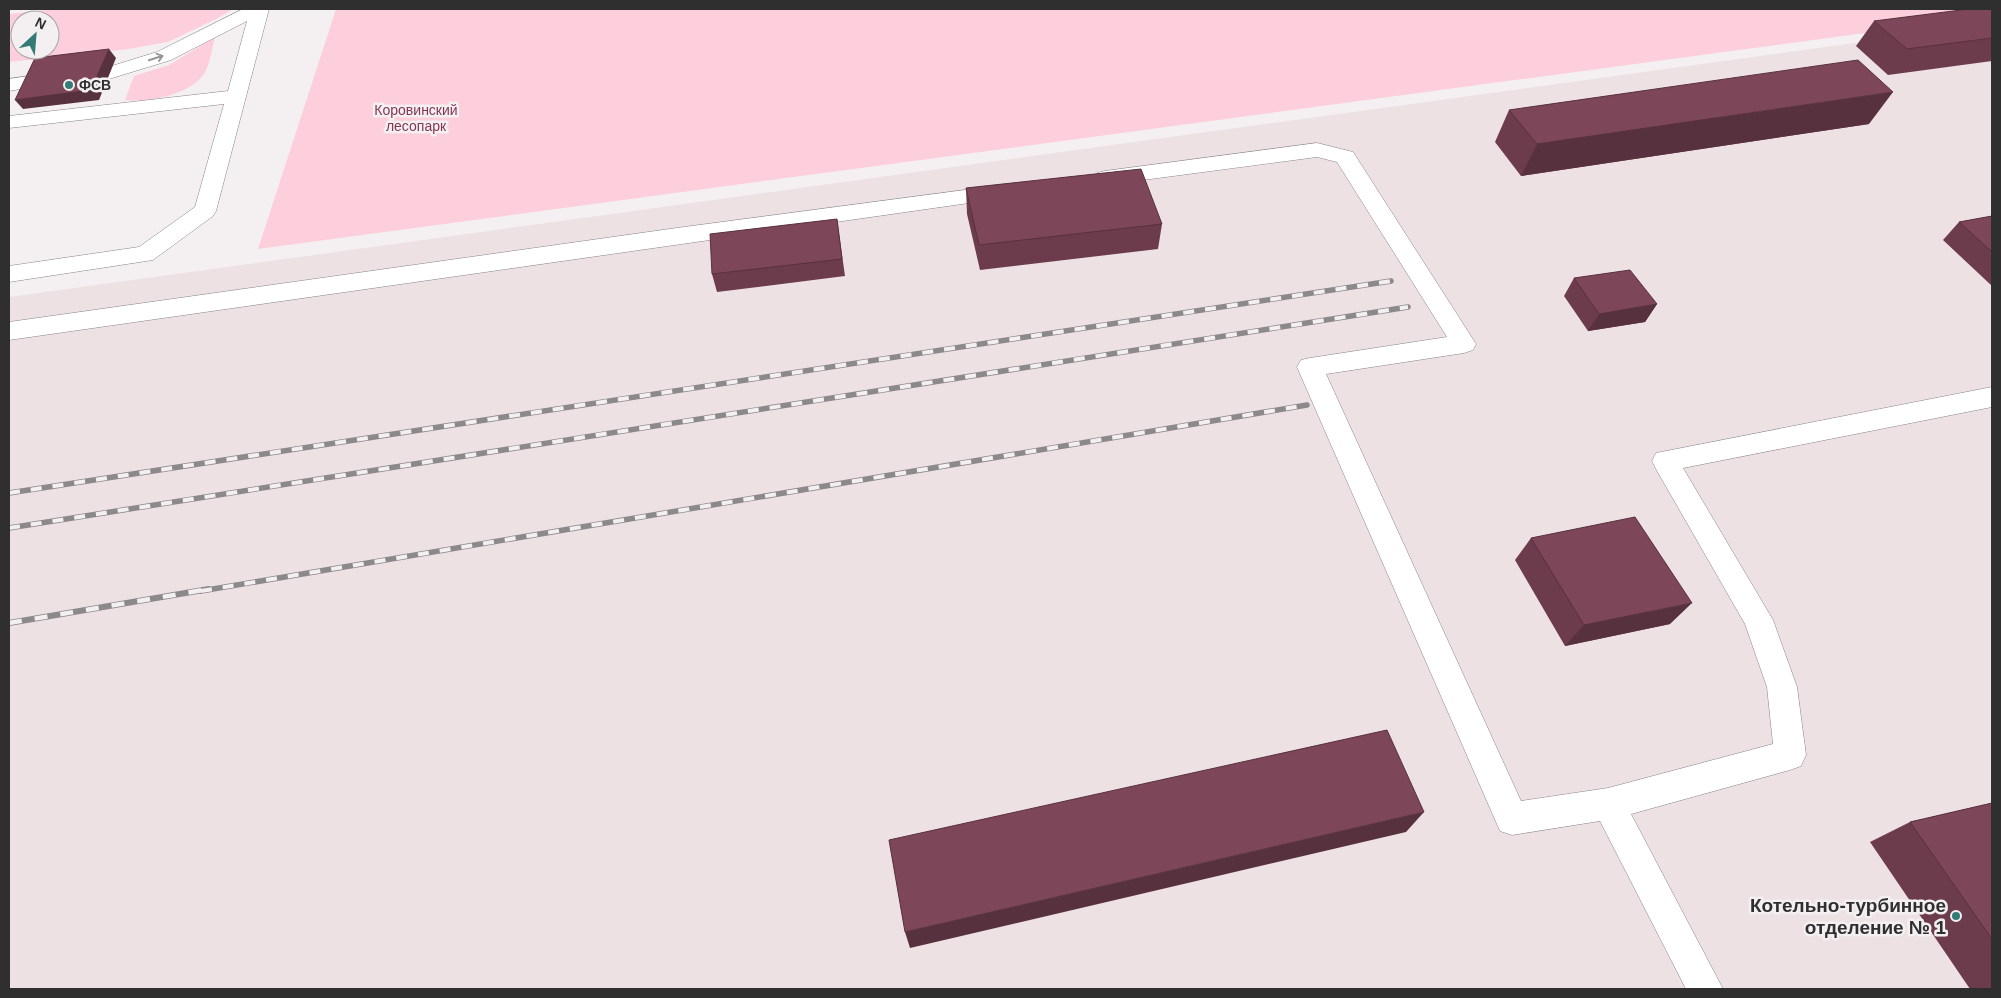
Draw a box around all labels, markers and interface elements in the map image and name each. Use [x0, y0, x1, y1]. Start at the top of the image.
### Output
north arrow [10, 10, 60, 60]
text: N [33, 14, 49, 33]
one-way arrow [148, 53, 163, 62]
place label: ФСВ [79, 77, 111, 93]
marker: ФСВ [63, 79, 75, 91]
park label: Коровинский лесопарк [374, 102, 458, 134]
place label: Котельно-турбинное отделение № 1 [1750, 895, 1946, 938]
marker: Котельно-турбинное отделение № 1 [1950, 910, 1962, 922]

